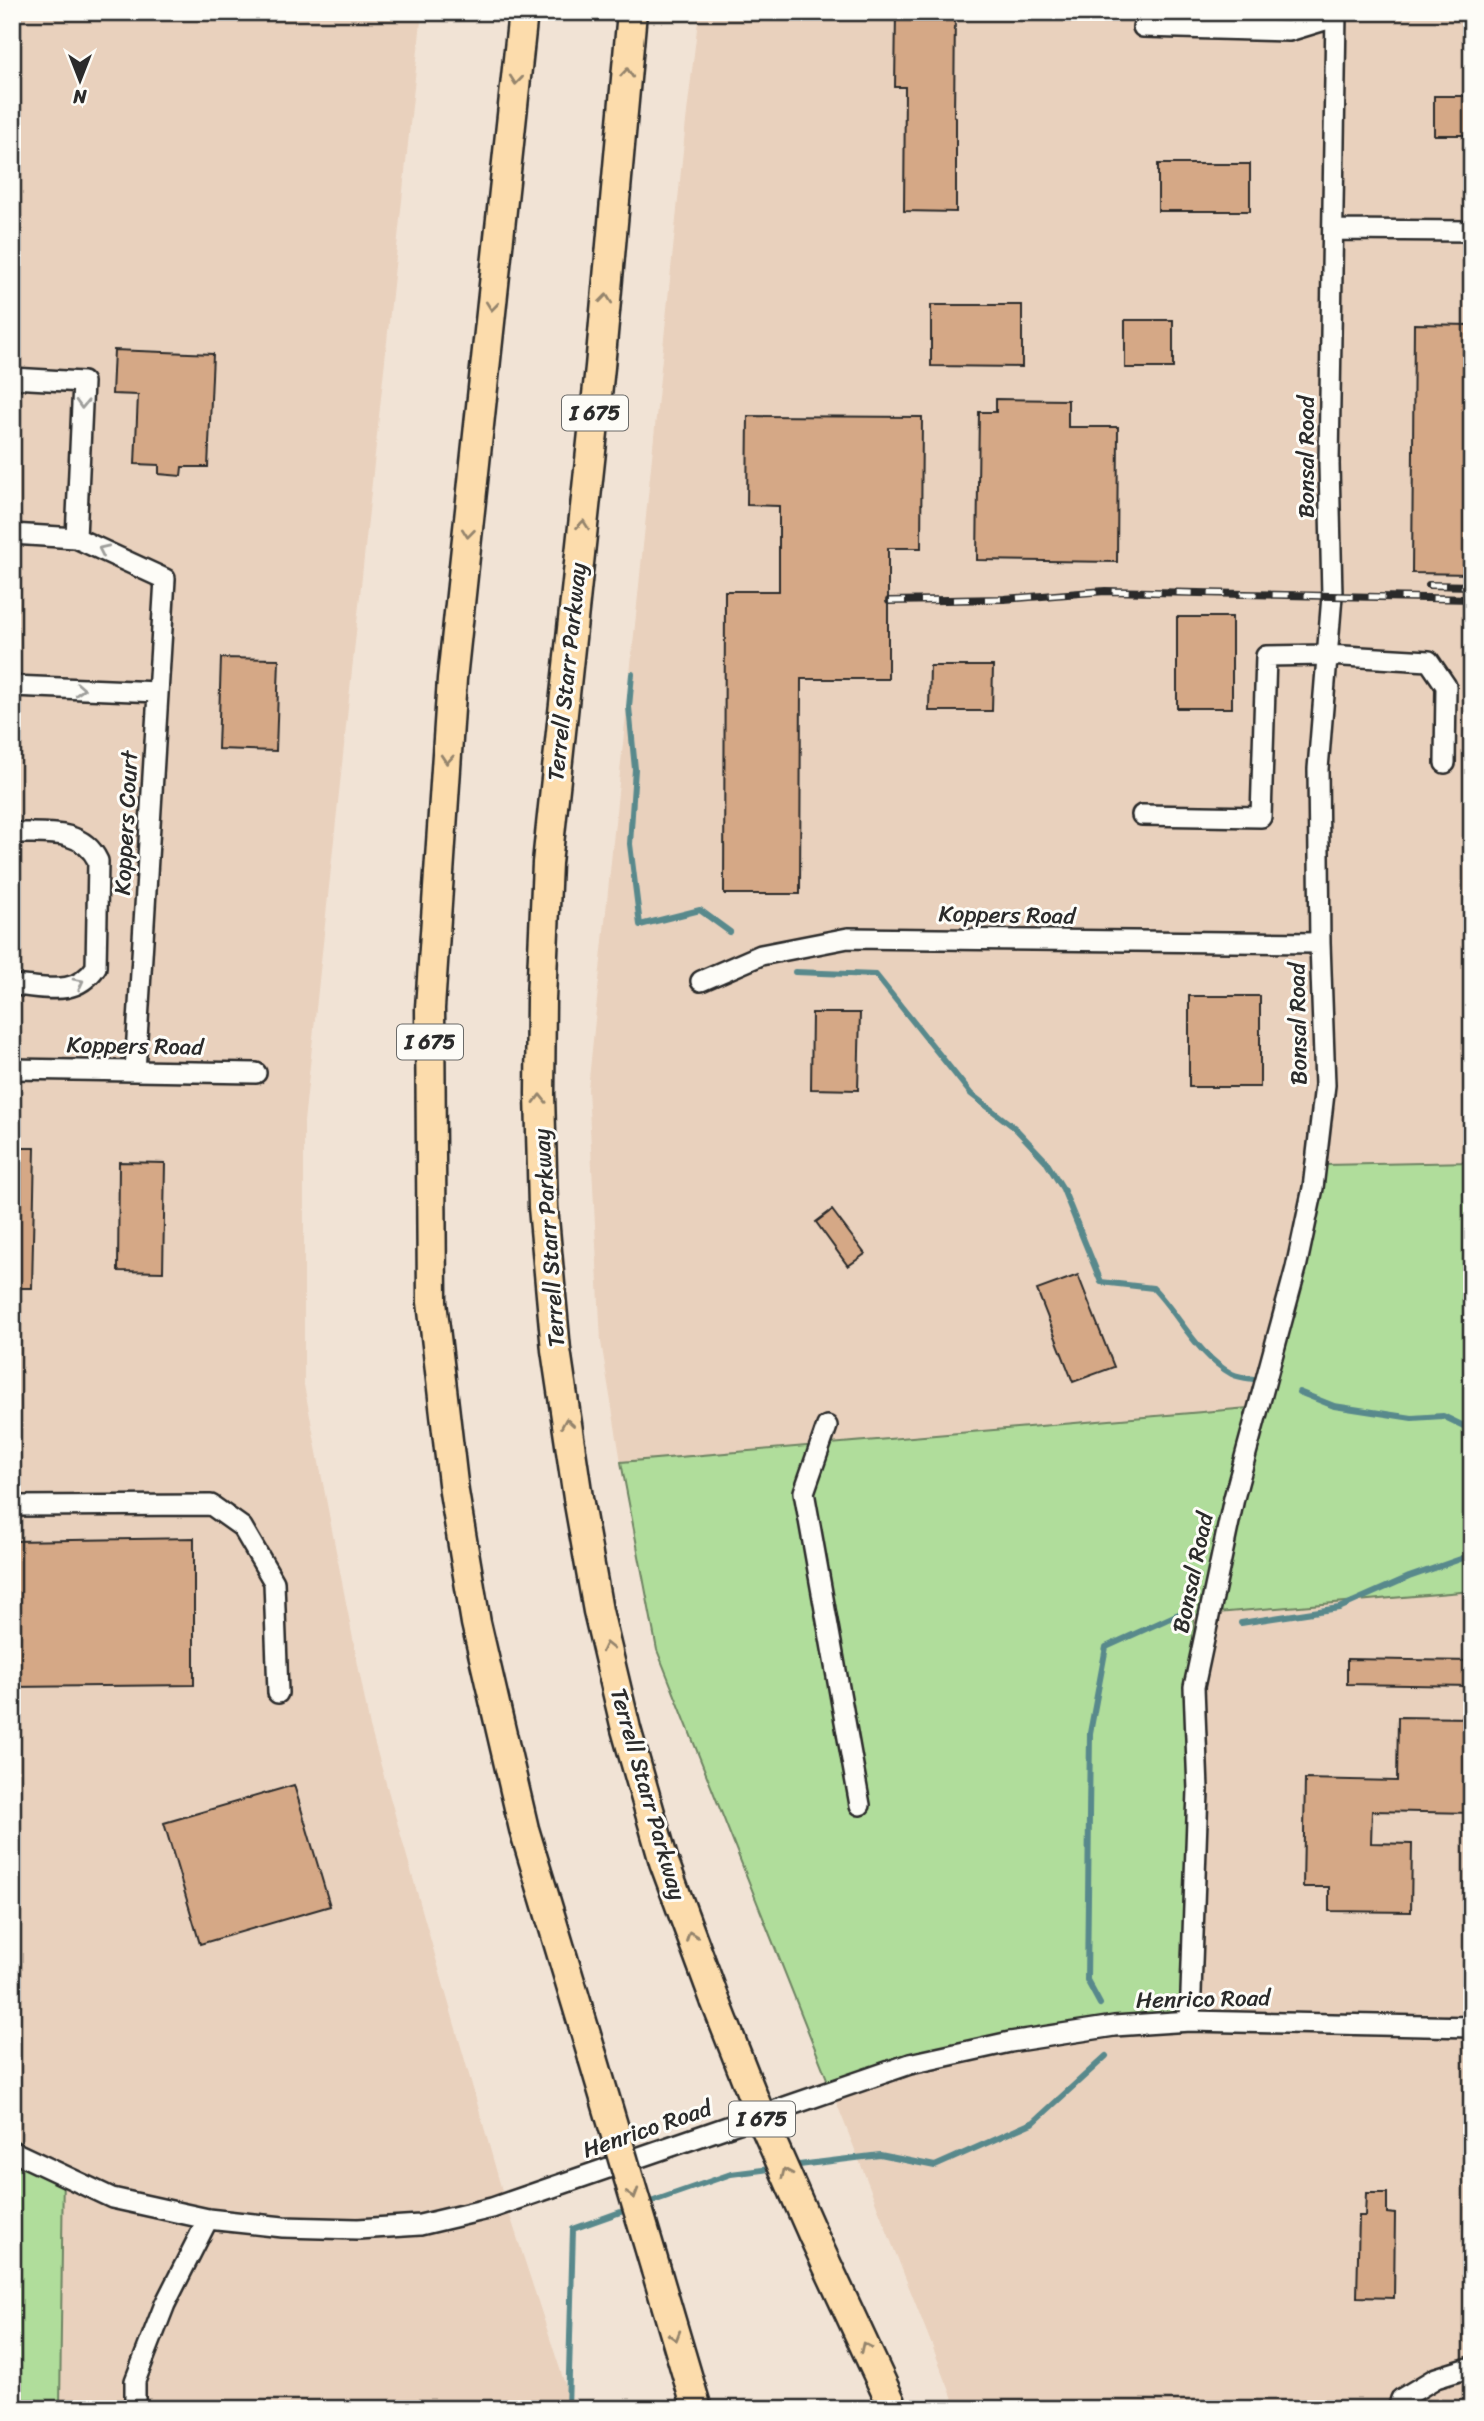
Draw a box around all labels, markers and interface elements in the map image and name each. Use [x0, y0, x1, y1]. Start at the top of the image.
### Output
north arrow [46, 46, 116, 116]
one-way arrow [619, 67, 634, 78]
one-way arrow [509, 75, 524, 86]
text: N [73, 80, 88, 113]
one-way arrow [598, 293, 613, 304]
one-way arrow [485, 301, 500, 312]
street label: Bonsal Road [1286, 394, 1327, 518]
road number: I 675 [562, 396, 628, 430]
one-way arrow [74, 399, 89, 410]
one-way arrow [575, 520, 590, 531]
one-way arrow [461, 527, 476, 538]
one-way arrow [98, 544, 110, 558]
street label: Terrell Starr Parkway [535, 561, 599, 783]
one-way arrow [75, 681, 86, 696]
street label: Koppers Court [102, 748, 150, 896]
one-way arrow [440, 754, 455, 765]
street label: Koppers Road [938, 893, 1078, 937]
street label: Bonsal Road [1276, 961, 1320, 1085]
one-way arrow [71, 977, 84, 991]
street label: Koppers Road [66, 1024, 206, 1068]
road number: I 675 [397, 1024, 463, 1060]
one-way arrow [533, 1094, 548, 1105]
street label: Terrell Starr Parkway [521, 1127, 577, 1349]
one-way arrow [560, 1417, 575, 1429]
street label: Bonsal Road [1160, 1507, 1226, 1637]
one-way arrow [601, 1641, 615, 1653]
street label: Terrell Starr Parkway [598, 1683, 698, 1905]
one-way arrow [686, 1930, 700, 1942]
street label: Henrico Road [1135, 1977, 1272, 2021]
street label: Henrico Road [577, 2087, 719, 2170]
road number: I 675 [729, 2102, 795, 2136]
one-way arrow [780, 2168, 794, 2180]
one-way arrow [625, 2187, 639, 2199]
one-way arrow [667, 2330, 682, 2342]
one-way arrow [859, 2342, 873, 2354]

